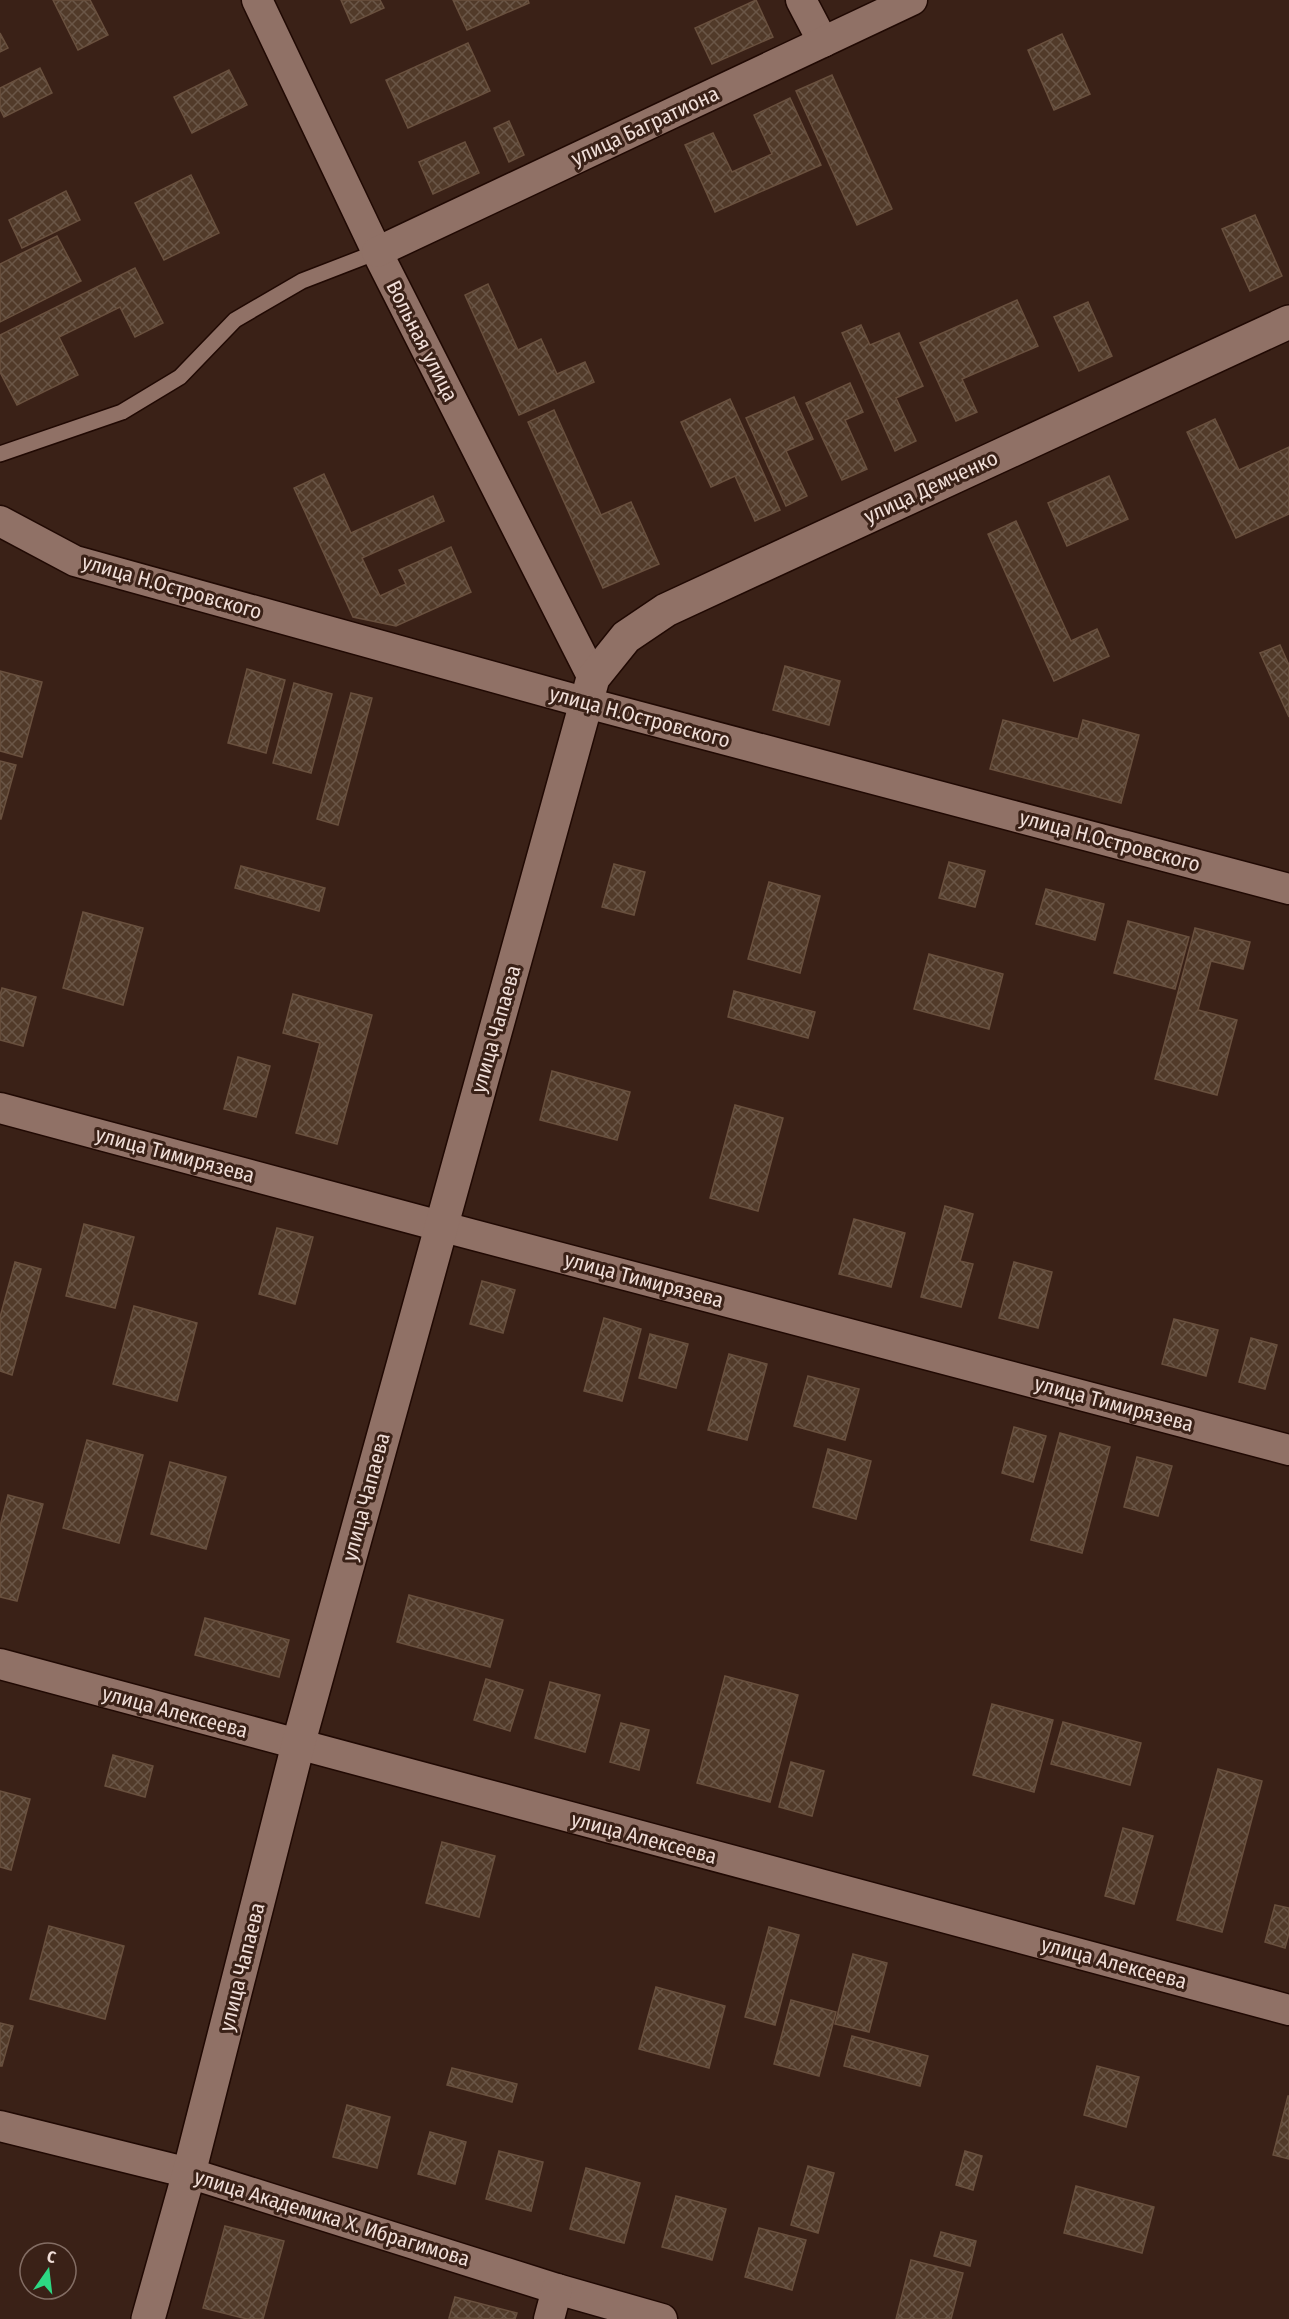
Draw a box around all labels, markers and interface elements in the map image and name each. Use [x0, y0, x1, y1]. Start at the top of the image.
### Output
street label: улица Багратиона [567, 80, 723, 172]
street label: Вольная улица [380, 276, 464, 406]
street label: улица Демченко [860, 445, 1002, 529]
street label: улица Н.Островского [79, 549, 265, 625]
street label: улица Н.Островского [547, 680, 733, 754]
street label: улица Н.Островского [1017, 804, 1203, 878]
street label: улица Чапаева [465, 962, 527, 1096]
street label: улица Тимирязева [93, 1121, 257, 1189]
street label: улица Тимирязева [562, 1246, 726, 1314]
street label: улица Тимирязева [1032, 1370, 1196, 1438]
street label: улица Чапаева [336, 1430, 396, 1564]
street label: улица Алексеева [99, 1680, 251, 1744]
street label: улица Алексеева [568, 1806, 720, 1870]
street label: улица Чапаева [213, 1900, 271, 2034]
street label: улица Алексеева [1038, 1931, 1190, 1995]
street label: улица Академика Х. Ибрагимова [191, 2164, 473, 2272]
north arrow [18, 2241, 78, 2301]
text: С [45, 2247, 58, 2267]

